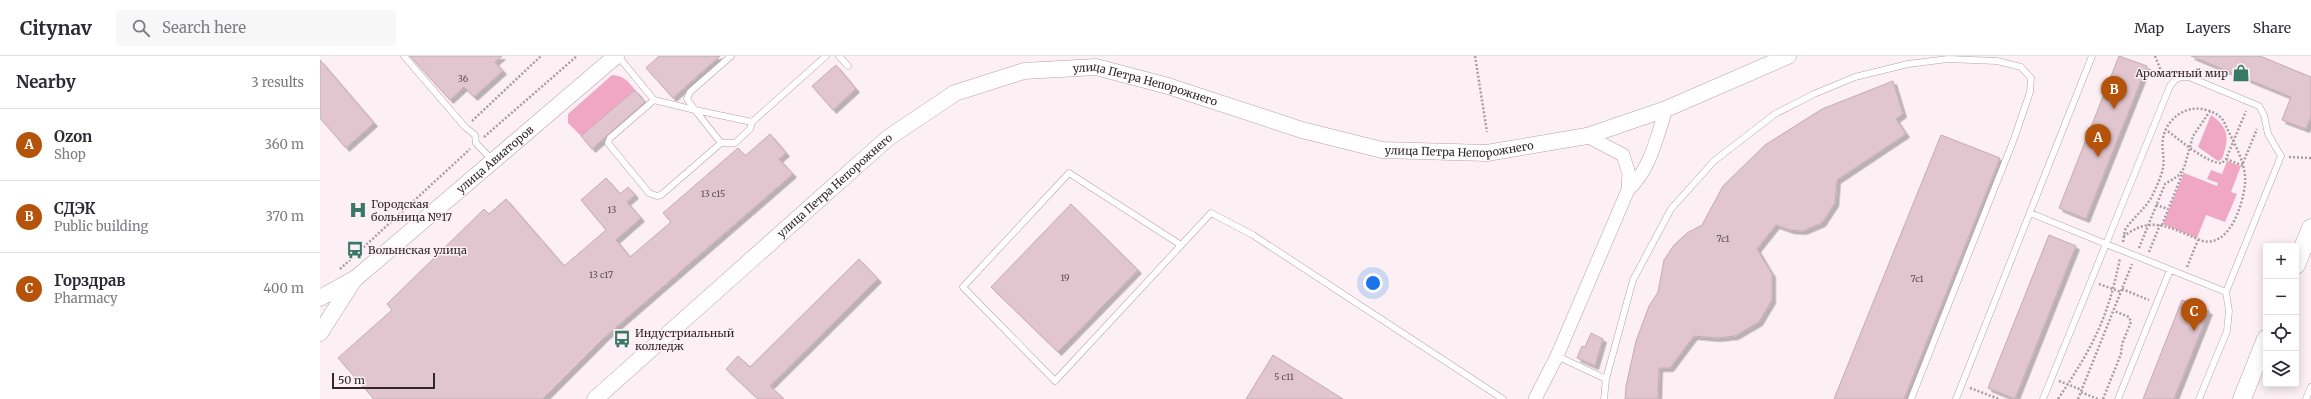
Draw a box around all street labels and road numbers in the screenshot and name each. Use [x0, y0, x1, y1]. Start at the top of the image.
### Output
street label: улица Петра Непорожнего [1072, 59, 1220, 109]
street label: улица Авиаторов [454, 122, 537, 196]
street label: улица Петра Непорожнего [774, 130, 895, 240]
street label: улица Петра Непорожнего [1384, 138, 1535, 160]

